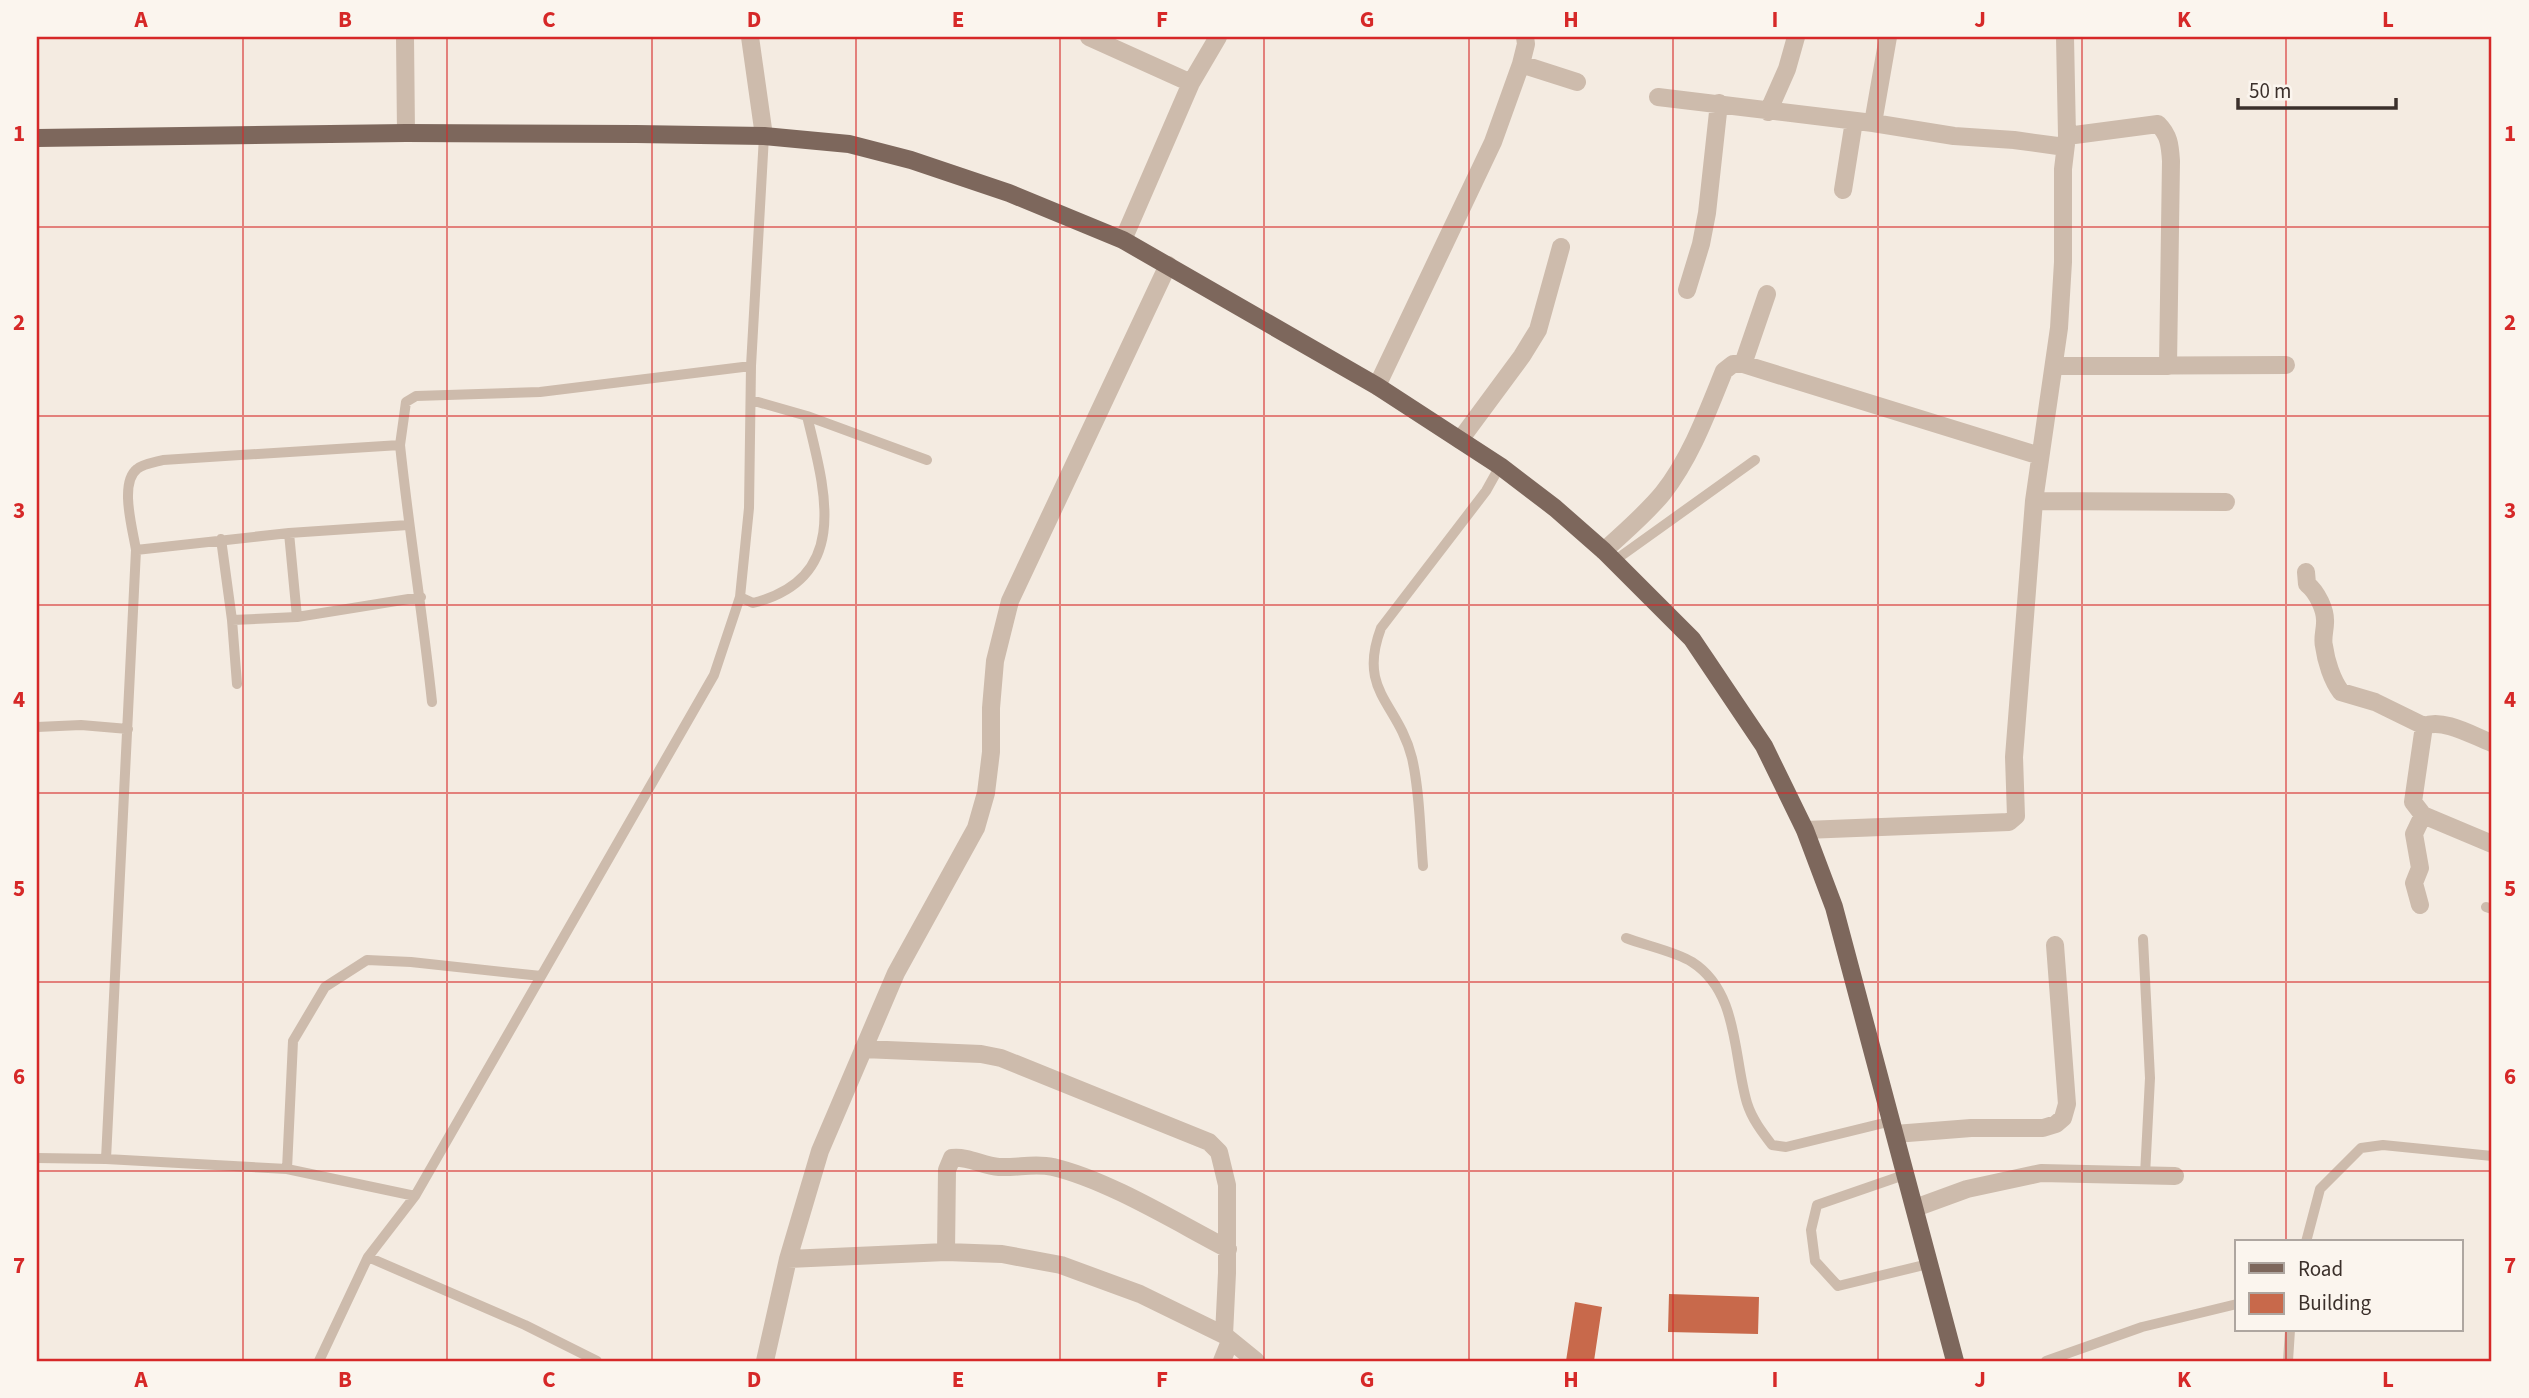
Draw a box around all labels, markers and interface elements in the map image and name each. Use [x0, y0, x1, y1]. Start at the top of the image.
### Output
text: A [133, 3, 148, 36]
text: B [338, 3, 352, 36]
text: C [542, 3, 556, 36]
text: D [747, 3, 761, 36]
text: E [952, 3, 964, 36]
text: F [1156, 3, 1168, 36]
text: G [1360, 3, 1374, 36]
text: H [1563, 3, 1579, 36]
text: I [1772, 3, 1778, 36]
text: J [1974, 3, 1986, 36]
text: K [2177, 3, 2192, 36]
text: L [2382, 3, 2394, 36]
scale bar [2238, 66, 2396, 110]
text: 50 m [2249, 76, 2291, 106]
text: 1 [13, 117, 25, 150]
text: 1 [2504, 117, 2516, 150]
text: 2 [13, 306, 25, 339]
text: 2 [2504, 306, 2516, 339]
text: 3 [13, 494, 25, 527]
text: 3 [2504, 494, 2516, 527]
text: 4 [13, 683, 25, 716]
text: 4 [2504, 683, 2516, 716]
text: 5 [13, 872, 25, 905]
text: 5 [2504, 872, 2516, 905]
text: 6 [13, 1060, 25, 1093]
text: 6 [2504, 1060, 2516, 1093]
legend [2235, 1240, 2462, 1332]
text: 7 [13, 1249, 25, 1282]
text: 7 [2504, 1249, 2516, 1282]
text: Road [2298, 1254, 2343, 1284]
text: Building [2298, 1288, 2372, 1318]
text: A [133, 1363, 148, 1396]
text: B [338, 1363, 352, 1396]
text: C [542, 1363, 556, 1396]
text: D [747, 1363, 761, 1396]
text: E [952, 1363, 964, 1396]
text: F [1156, 1363, 1168, 1396]
text: G [1360, 1363, 1374, 1396]
text: H [1563, 1363, 1579, 1396]
text: I [1772, 1363, 1778, 1396]
text: J [1974, 1363, 1986, 1396]
text: K [2177, 1363, 2192, 1396]
text: L [2382, 1363, 2394, 1396]

